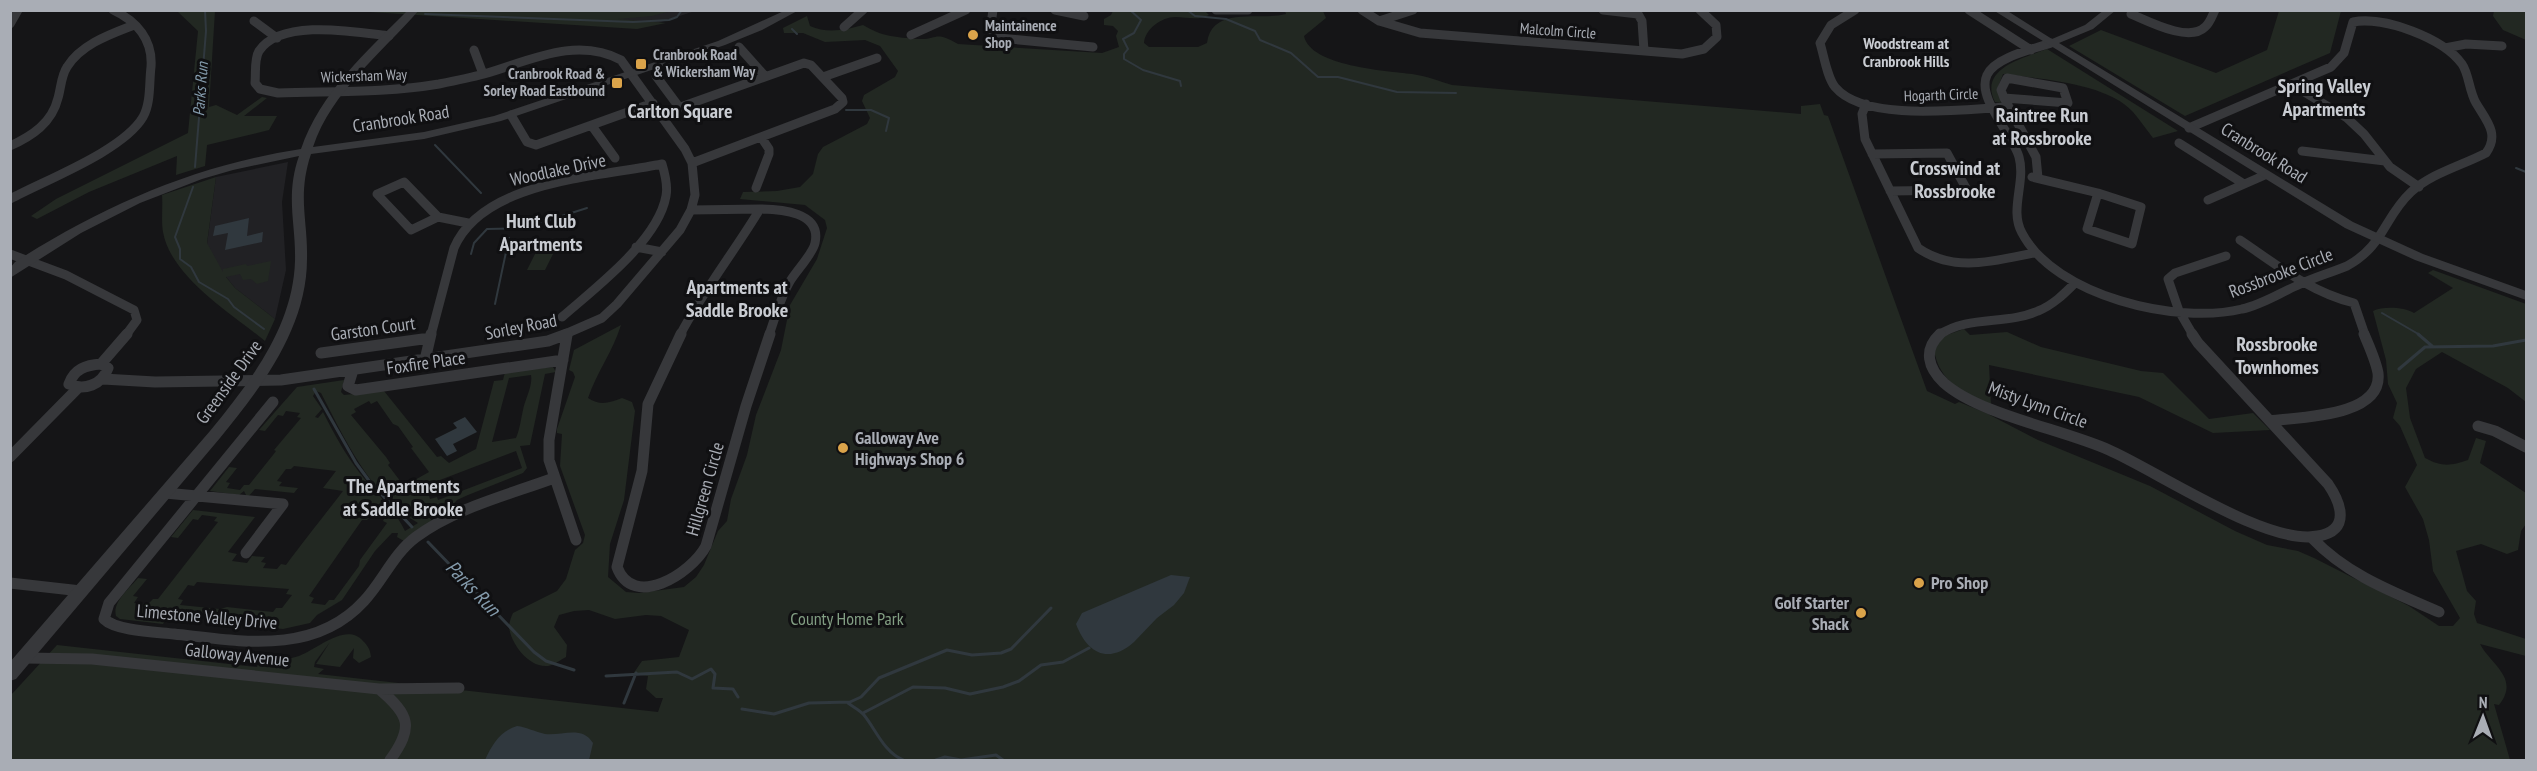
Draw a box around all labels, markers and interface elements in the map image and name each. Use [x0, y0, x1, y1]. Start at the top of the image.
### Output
place label: Maintainence Shop [985, 16, 1057, 52]
street label: Malcolm Circle [1519, 18, 1597, 43]
marker: Maintainence Shop [966, 28, 980, 42]
district label: Woodstream at Cranbrook Hills [1862, 33, 1950, 71]
place label: Cranbrook Road & Wickersham Way [653, 45, 756, 81]
marker: Cranbrook Road & Wickersham Way [634, 57, 648, 71]
water label: Parks Run [188, 60, 212, 117]
street label: Wickersham Way [321, 64, 408, 86]
place label: Cranbrook Road & Sorley Road Eastbound [484, 64, 605, 100]
district label: Spring Valley Apartments [2278, 73, 2371, 122]
marker: Cranbrook Road & Sorley Road Eastbound [610, 76, 624, 90]
street label: Hogarth Circle [1903, 84, 1979, 105]
district label: Carlton Square [628, 98, 733, 124]
street label: Cranbrook Road [351, 100, 451, 137]
district label: Raintree Run at Rossbrooke [1992, 102, 2092, 151]
street label: Cranbrook Road [2217, 117, 2312, 188]
street label: Woodlake Drive [508, 148, 608, 191]
district label: Crosswind at Rossbrooke [1910, 155, 2000, 204]
district label: Hunt Club Apartments [498, 208, 583, 257]
street label: Rossbrooke Circle [2226, 242, 2336, 303]
district label: Apartments at Saddle Brooke [685, 274, 788, 323]
street label: Sorley Road [483, 308, 559, 345]
street label: Garston Court [329, 311, 417, 346]
district label: Rossbrooke Townhomes [2235, 331, 2319, 380]
street label: Greenside Drive [190, 335, 267, 428]
street label: Foxfire Place [385, 346, 467, 379]
street label: Misty Lynn Circle [1985, 376, 2091, 433]
place label: Galloway Ave Highways Shop 6 [855, 426, 964, 470]
street label: Hillgreen Circle [680, 439, 729, 538]
marker: Galloway Ave Highways Shop 6 [836, 441, 850, 455]
district label: The Apartments at Saddle Brooke [343, 473, 463, 522]
water label: Parks Run [440, 555, 507, 622]
place label: Pro Shop [1931, 571, 1988, 594]
marker: Pro Shop [1912, 576, 1926, 590]
place label: Golf Starter Shack [1775, 591, 1850, 635]
street label: Limestone Valley Drive [136, 599, 278, 634]
marker: Golf Starter Shack [1854, 606, 1868, 620]
park label: County Home Park [790, 607, 904, 630]
street label: Galloway Avenue [184, 638, 290, 671]
north arrow [2453, 687, 2513, 747]
text: N [2479, 692, 2488, 712]

